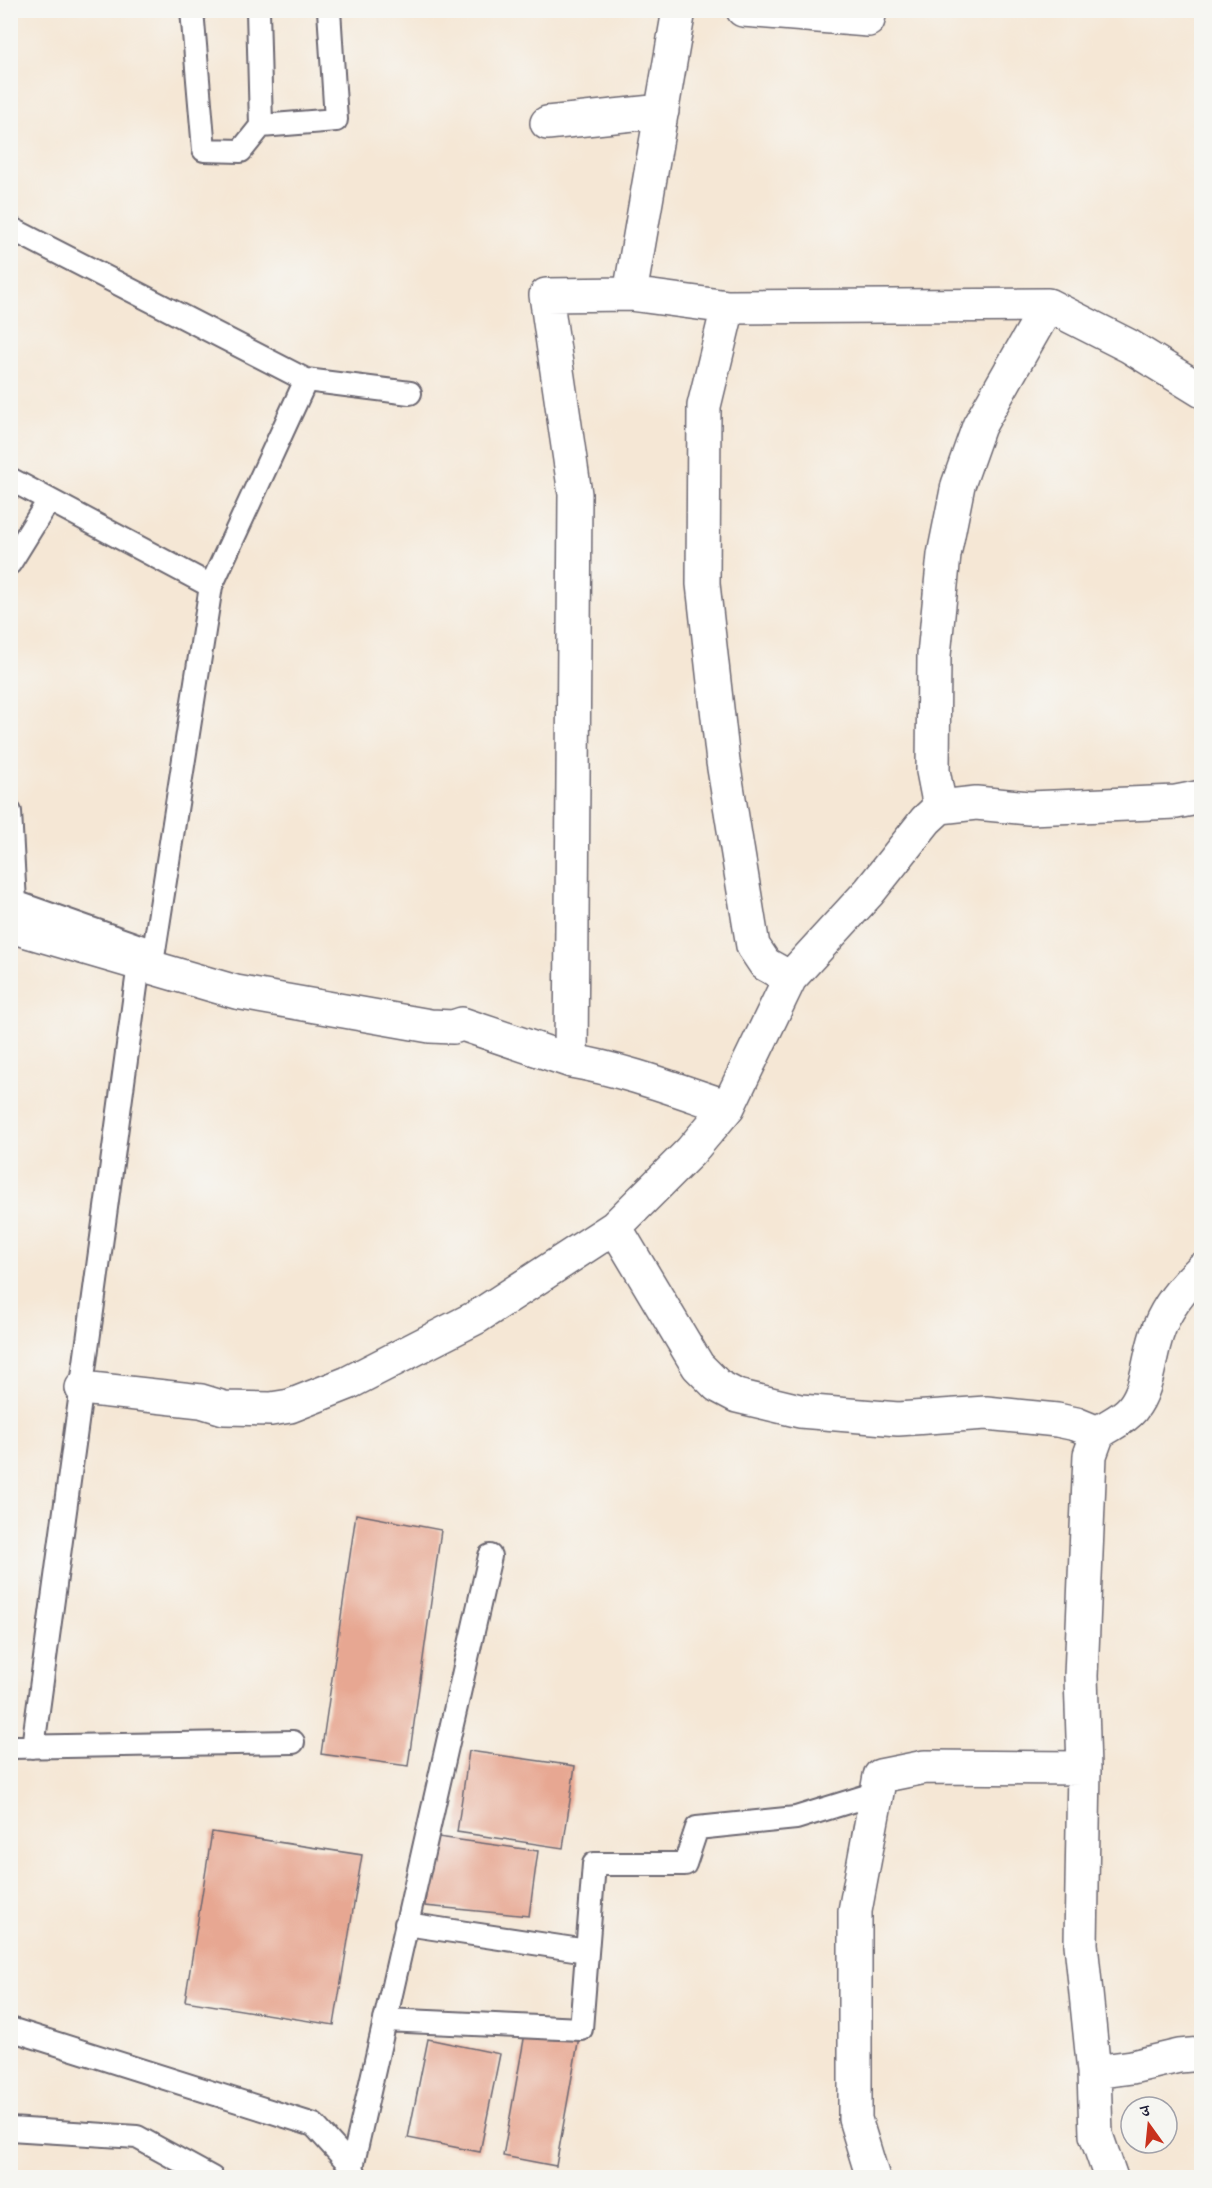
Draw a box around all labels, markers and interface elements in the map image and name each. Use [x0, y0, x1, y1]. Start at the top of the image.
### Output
north arrow [1119, 2095, 1179, 2155]
text: उ [1138, 2100, 1154, 2122]

